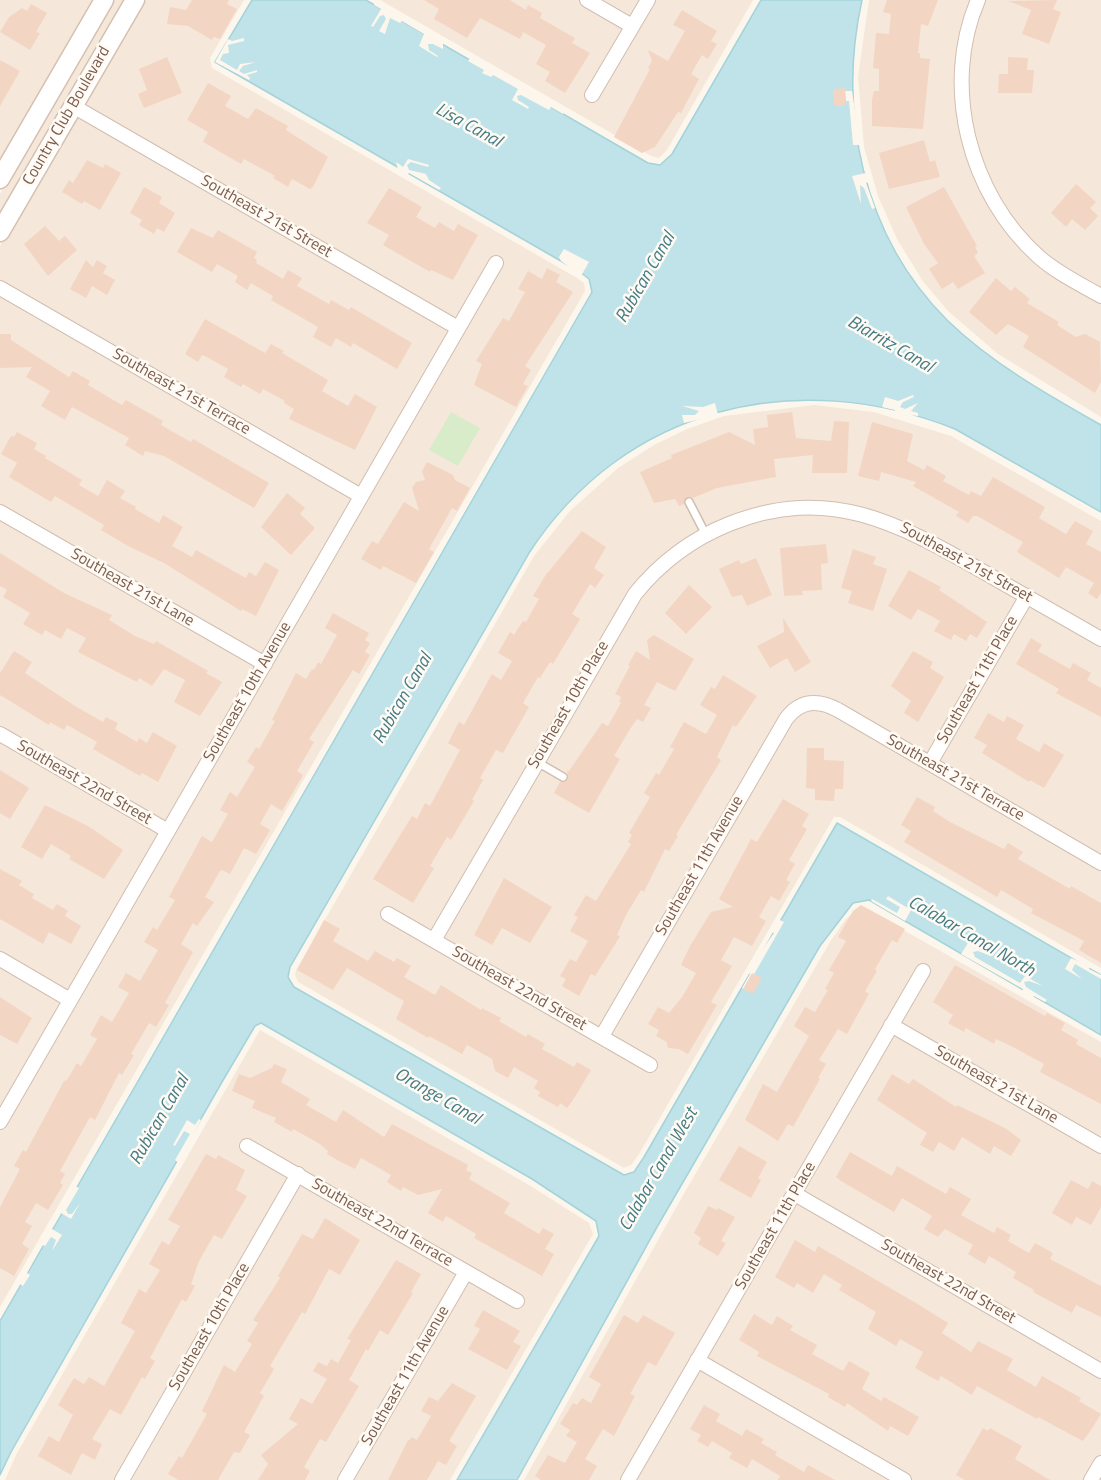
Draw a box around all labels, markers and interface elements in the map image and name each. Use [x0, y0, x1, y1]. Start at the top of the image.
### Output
street label: Country Club Boulevard [19, 43, 115, 189]
water label: Lisa Canal [431, 99, 505, 153]
street label: Southeast 21st Street [197, 172, 335, 262]
water label: Rubican Canal [611, 229, 681, 327]
water label: Biarritz Canal [843, 312, 937, 378]
street label: Southeast 21st Terrace [109, 345, 253, 439]
street label: Southeast 21st Street [897, 519, 1035, 607]
street label: Southeast 21st Lane [67, 545, 197, 631]
street label: Southeast 11th Place [934, 613, 1022, 747]
street label: Southeast 10th Avenue [200, 619, 296, 765]
street label: Southeast 10th Place [525, 638, 613, 772]
water label: Rubican Canal [368, 650, 438, 748]
street label: Southeast 21st Terrace [883, 731, 1027, 825]
street label: Southeast 22nd Street [13, 737, 155, 829]
street label: Southeast 11th Avenue [652, 793, 748, 939]
water label: Calabar Canal North [904, 892, 1038, 982]
street label: Southeast 22nd Street [448, 943, 590, 1035]
street label: Southeast 21st Lane [931, 1042, 1061, 1128]
water label: Orange Canal [390, 1064, 484, 1130]
water label: Rubican Canal [125, 1071, 195, 1169]
water label: Calabar Canal West [615, 1105, 703, 1235]
street label: Southeast 11th Place [732, 1159, 820, 1293]
street label: Southeast 22nd Terrace [308, 1175, 456, 1271]
street label: Southeast 22nd Street [877, 1236, 1019, 1328]
street label: Southeast 10th Place [166, 1260, 254, 1394]
street label: Southeast 11th Avenue [358, 1303, 454, 1449]

